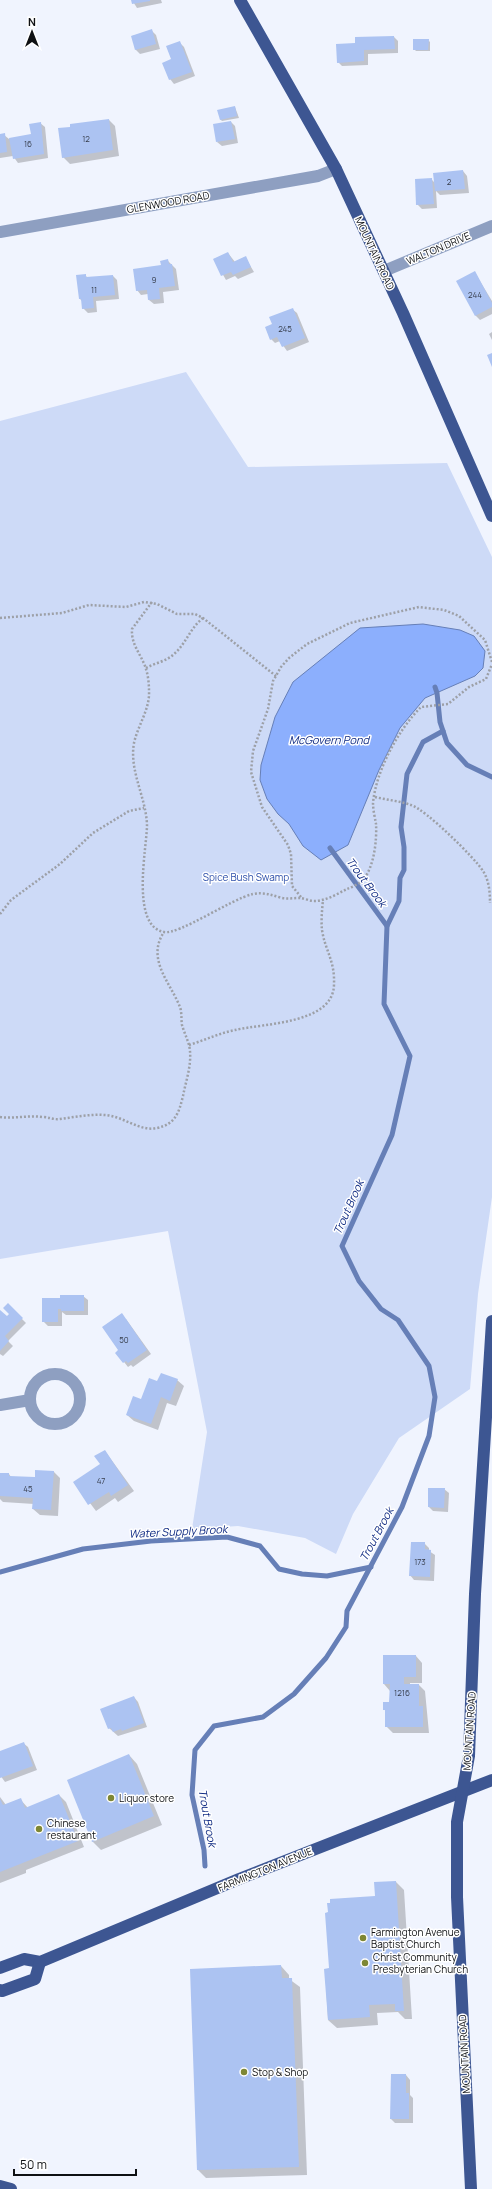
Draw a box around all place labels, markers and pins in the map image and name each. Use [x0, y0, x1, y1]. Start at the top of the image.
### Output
place label: Liquor store [119, 1791, 174, 1805]
marker: Liquor store [106, 1793, 116, 1803]
place label: Chinese restaurant [47, 1816, 96, 1842]
marker: Chinese restaurant [34, 1824, 44, 1834]
place label: Farmington Avenue Baptist Church [371, 1925, 460, 1951]
marker: Farmington Avenue Baptist Church [358, 1933, 368, 1943]
place label: Christ Community Presbyterian Church [373, 1950, 468, 1976]
marker: Christ Community Presbyterian Church [360, 1958, 370, 1968]
place label: Stop & Shop [252, 2065, 308, 2079]
marker: Stop & Shop [239, 2067, 249, 2077]

